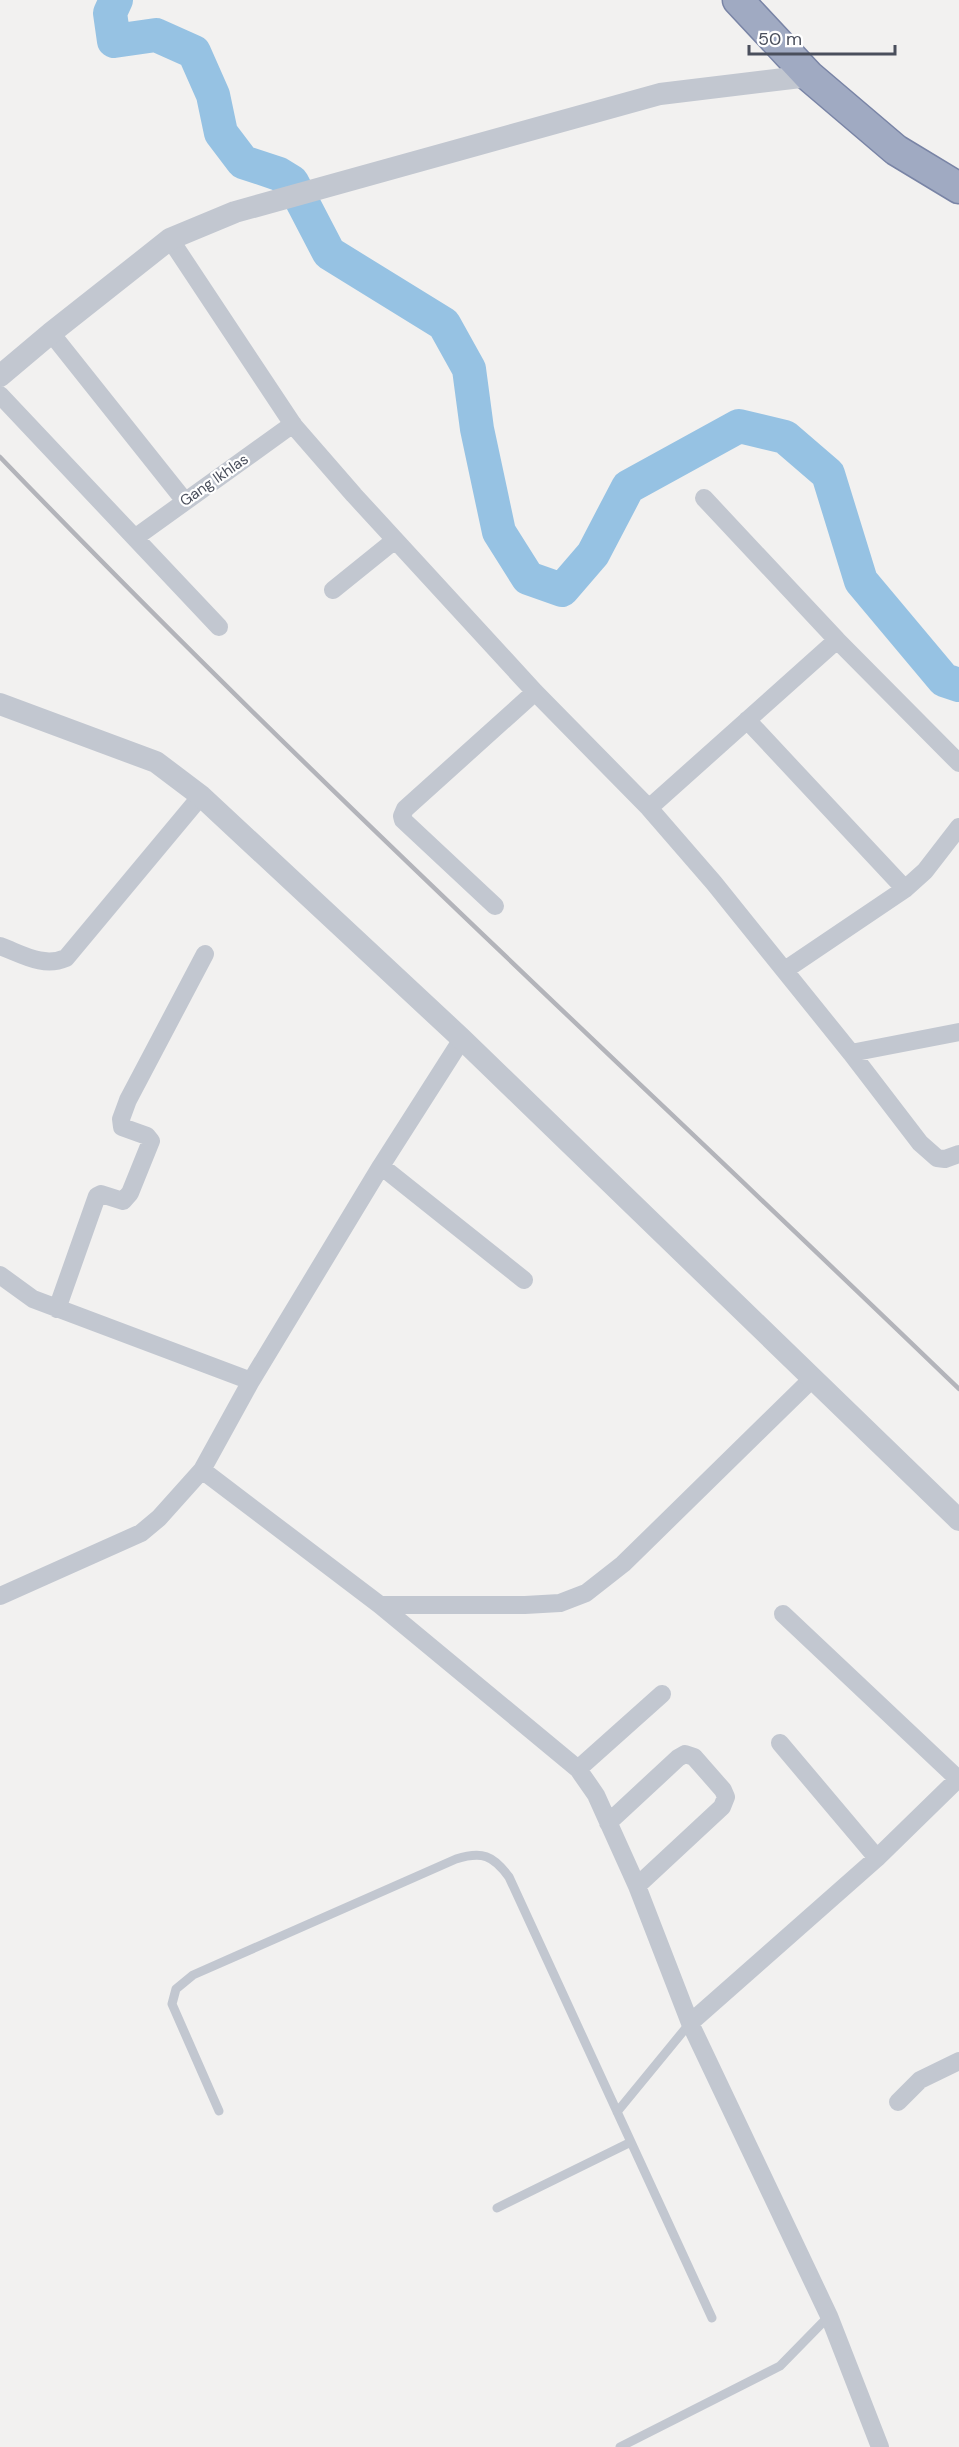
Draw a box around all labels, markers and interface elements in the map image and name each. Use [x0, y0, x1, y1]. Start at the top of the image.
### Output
scale bar [749, 18, 894, 56]
text: 50 m [758, 27, 802, 51]
street label: Gang Ikhlas [176, 449, 252, 511]

